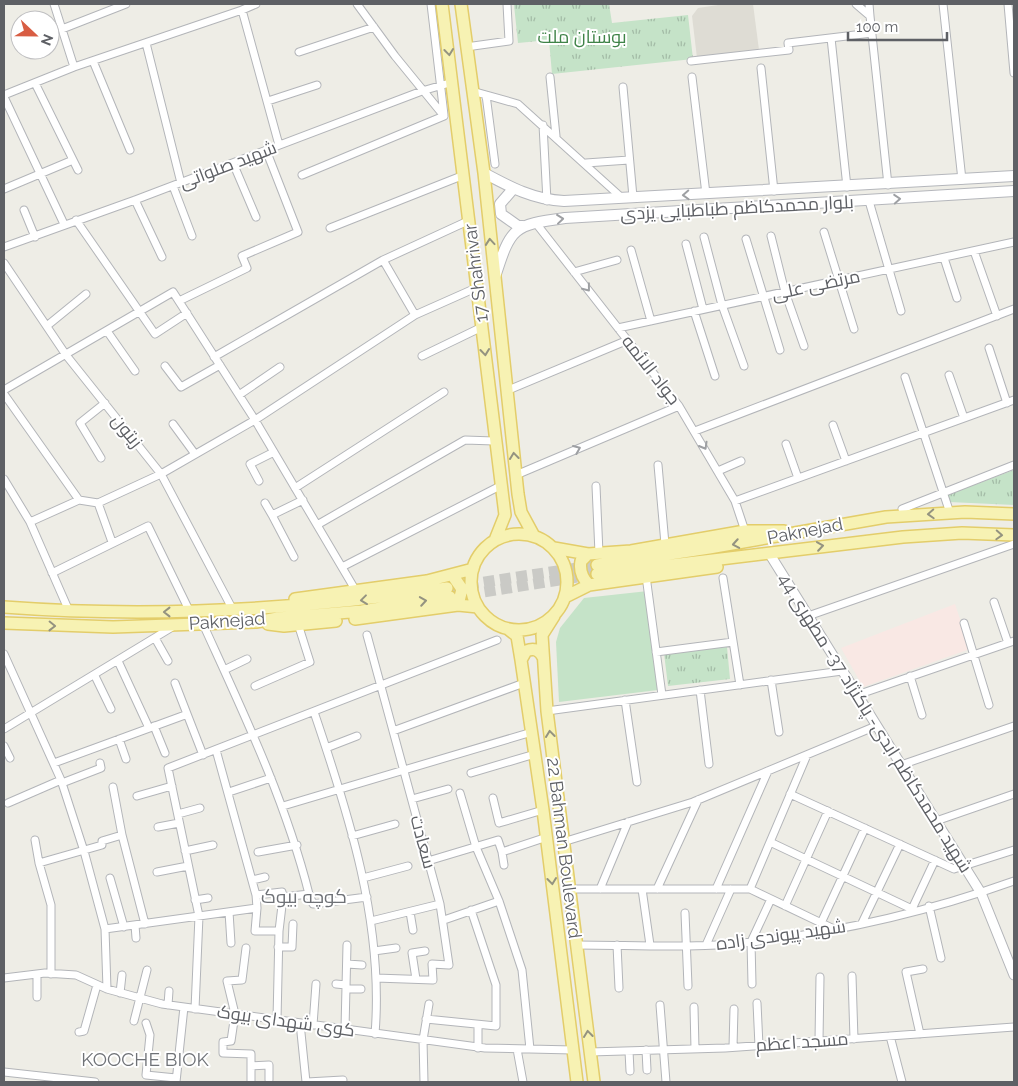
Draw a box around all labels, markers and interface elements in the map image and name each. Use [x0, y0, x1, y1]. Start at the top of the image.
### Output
north arrow [10, 10, 60, 60]
scale bar [848, 10, 947, 42]
text: 100 m [856, 18, 898, 36]
park label: بوستان ملت [537, 26, 627, 48]
text: N [38, 32, 56, 48]
one-way arrow [443, 48, 453, 56]
street label: شهید صلواتی [176, 136, 280, 194]
one-way arrow [682, 189, 690, 200]
street label: بلوار محمدکاظم طباطبایی یزدی [620, 191, 854, 226]
one-way arrow [893, 193, 901, 204]
one-way arrow [556, 214, 564, 225]
street label: 17 Shahrivar [459, 222, 492, 324]
one-way arrow [485, 238, 496, 246]
street label: مرتضی علی [770, 265, 862, 305]
one-way arrow [581, 282, 589, 291]
street label: جواد الائمه [617, 331, 685, 409]
one-way arrow [479, 349, 490, 357]
street label: زیتون [107, 410, 147, 452]
one-way arrow [697, 441, 707, 450]
one-way arrow [572, 445, 581, 456]
one-way arrow [509, 452, 520, 460]
one-way arrow [926, 509, 934, 519]
street label: Paknejad [765, 513, 844, 548]
one-way arrow [995, 529, 1003, 540]
one-way arrow [731, 538, 740, 548]
one-way arrow [816, 541, 824, 552]
street label: شهید محمدکاظم ابدی- پاکنژاد 37- مطهری 44 [772, 569, 977, 877]
one-way arrow [360, 594, 368, 605]
one-way arrow [419, 597, 428, 607]
one-way arrow [163, 607, 171, 617]
street label: Paknejad [188, 607, 266, 634]
one-way arrow [49, 621, 57, 631]
one-way arrow [545, 729, 555, 738]
street label: 22 Bahman Boulevard [543, 756, 586, 940]
street label: سعادت [406, 813, 441, 871]
one-way arrow [546, 877, 557, 885]
district label: کوچه بیوک [261, 885, 347, 909]
street label: شهید پیوندی زاده [715, 915, 847, 956]
street label: کوی شهدای بیوک [216, 1000, 356, 1042]
street label: مسجد اعظم [755, 1028, 849, 1057]
one-way arrow [583, 1030, 594, 1038]
district label: KOOCHE BIOK [81, 1048, 209, 1070]

